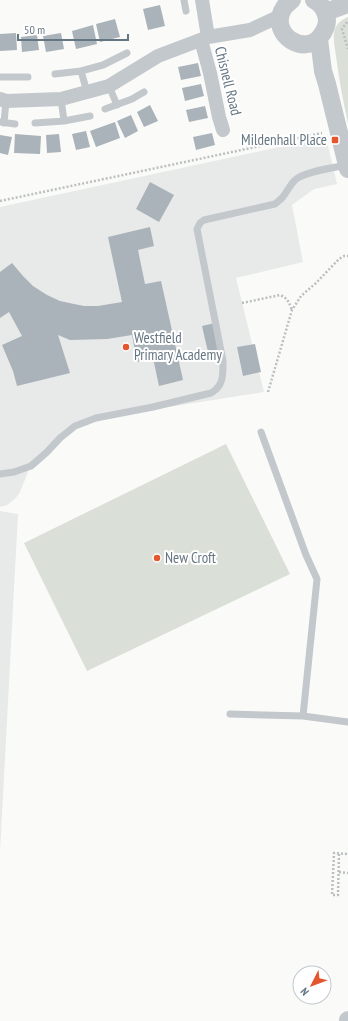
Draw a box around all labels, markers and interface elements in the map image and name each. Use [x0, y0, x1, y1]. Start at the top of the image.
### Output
scale bar [18, 16, 128, 42]
text: 50 m [24, 22, 45, 37]
street label: Chisnell Road [211, 44, 246, 117]
place label: Mildenhall Place [241, 130, 327, 149]
marker: Mildenhall Place [330, 135, 340, 145]
place label: Westfield Primary Academy [134, 328, 222, 364]
marker: Westfield Primary Academy [121, 342, 131, 352]
place label: New Croft [165, 548, 216, 567]
marker: New Croft [152, 553, 162, 563]
north arrow [292, 965, 332, 1005]
text: N [297, 985, 312, 999]

